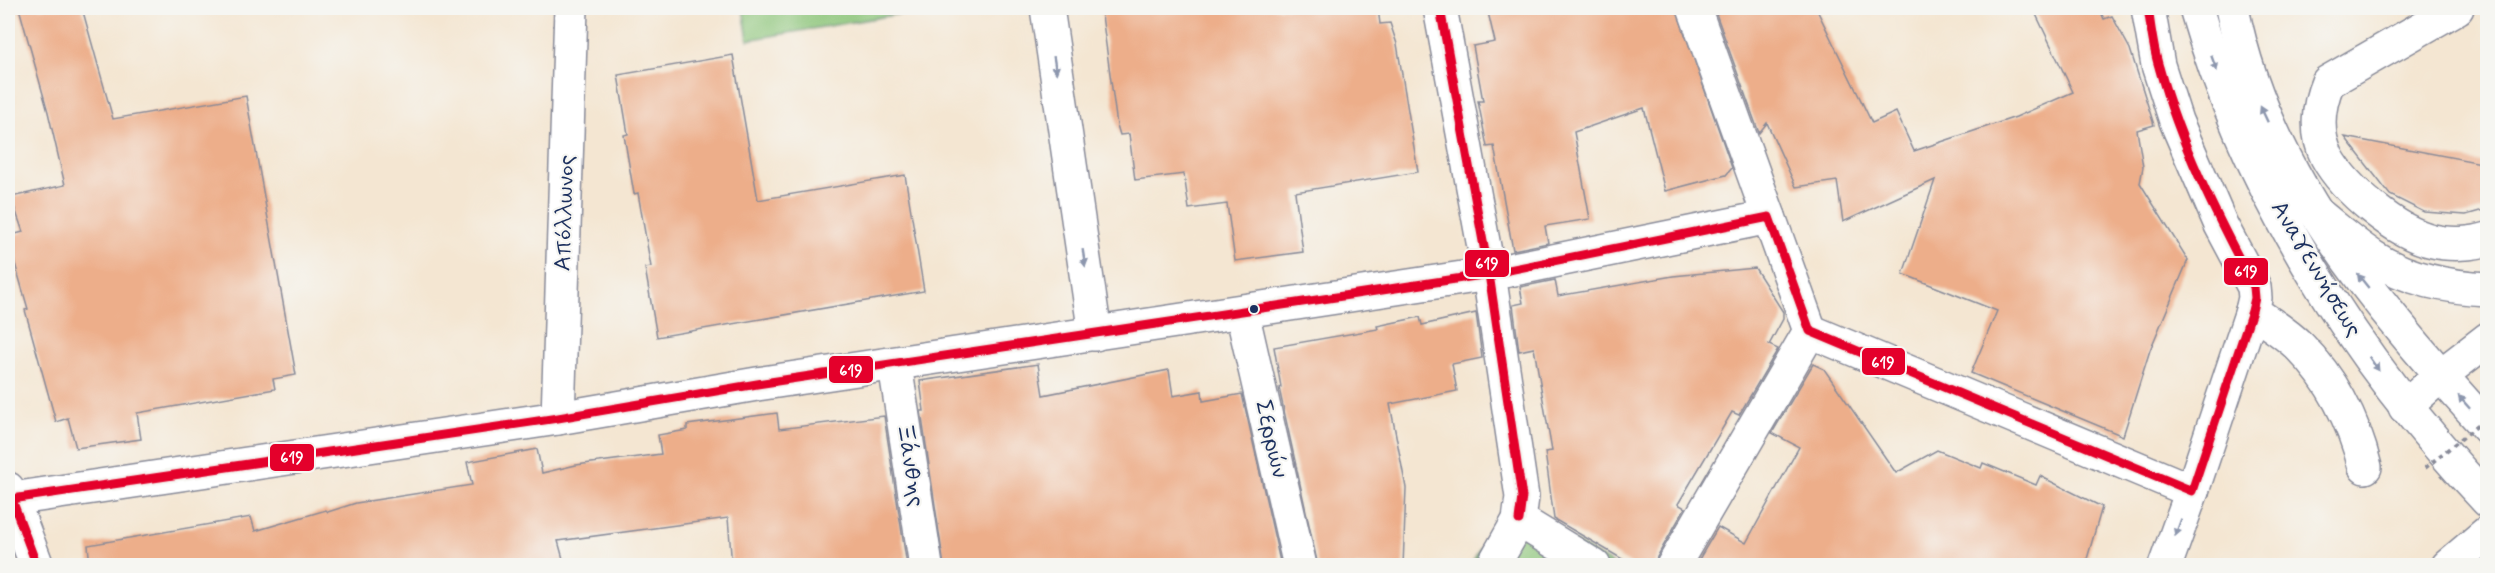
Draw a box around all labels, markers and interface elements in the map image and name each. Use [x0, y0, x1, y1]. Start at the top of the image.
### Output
one-way arrow [2210, 54, 2220, 72]
one-way arrow [1051, 56, 1060, 75]
one-way arrow [2260, 106, 2269, 123]
street label: Απόλλωνος [547, 154, 583, 272]
street label: Αναγεννήσεως [2263, 195, 2369, 343]
one-way arrow [1080, 249, 1089, 268]
line badge: 619 [1464, 249, 1510, 278]
text: 619 [1475, 254, 1499, 275]
line badge: 619 [2223, 257, 2269, 286]
text: 619 [2234, 262, 2258, 283]
one-way arrow [2358, 274, 2370, 289]
unlabelled marker [1248, 303, 1260, 315]
line badge: 619 [1861, 347, 1906, 376]
text: 619 [1871, 353, 1895, 374]
line badge: 619 [828, 355, 874, 384]
one-way arrow [2368, 355, 2380, 371]
text: 619 [839, 361, 863, 382]
one-way arrow [2458, 395, 2471, 410]
street label: Σερρών [1247, 397, 1295, 481]
street label: Ξάνθης [888, 421, 932, 509]
line badge: 619 [269, 443, 315, 472]
text: 619 [280, 448, 304, 469]
one-way arrow [2173, 520, 2183, 538]

